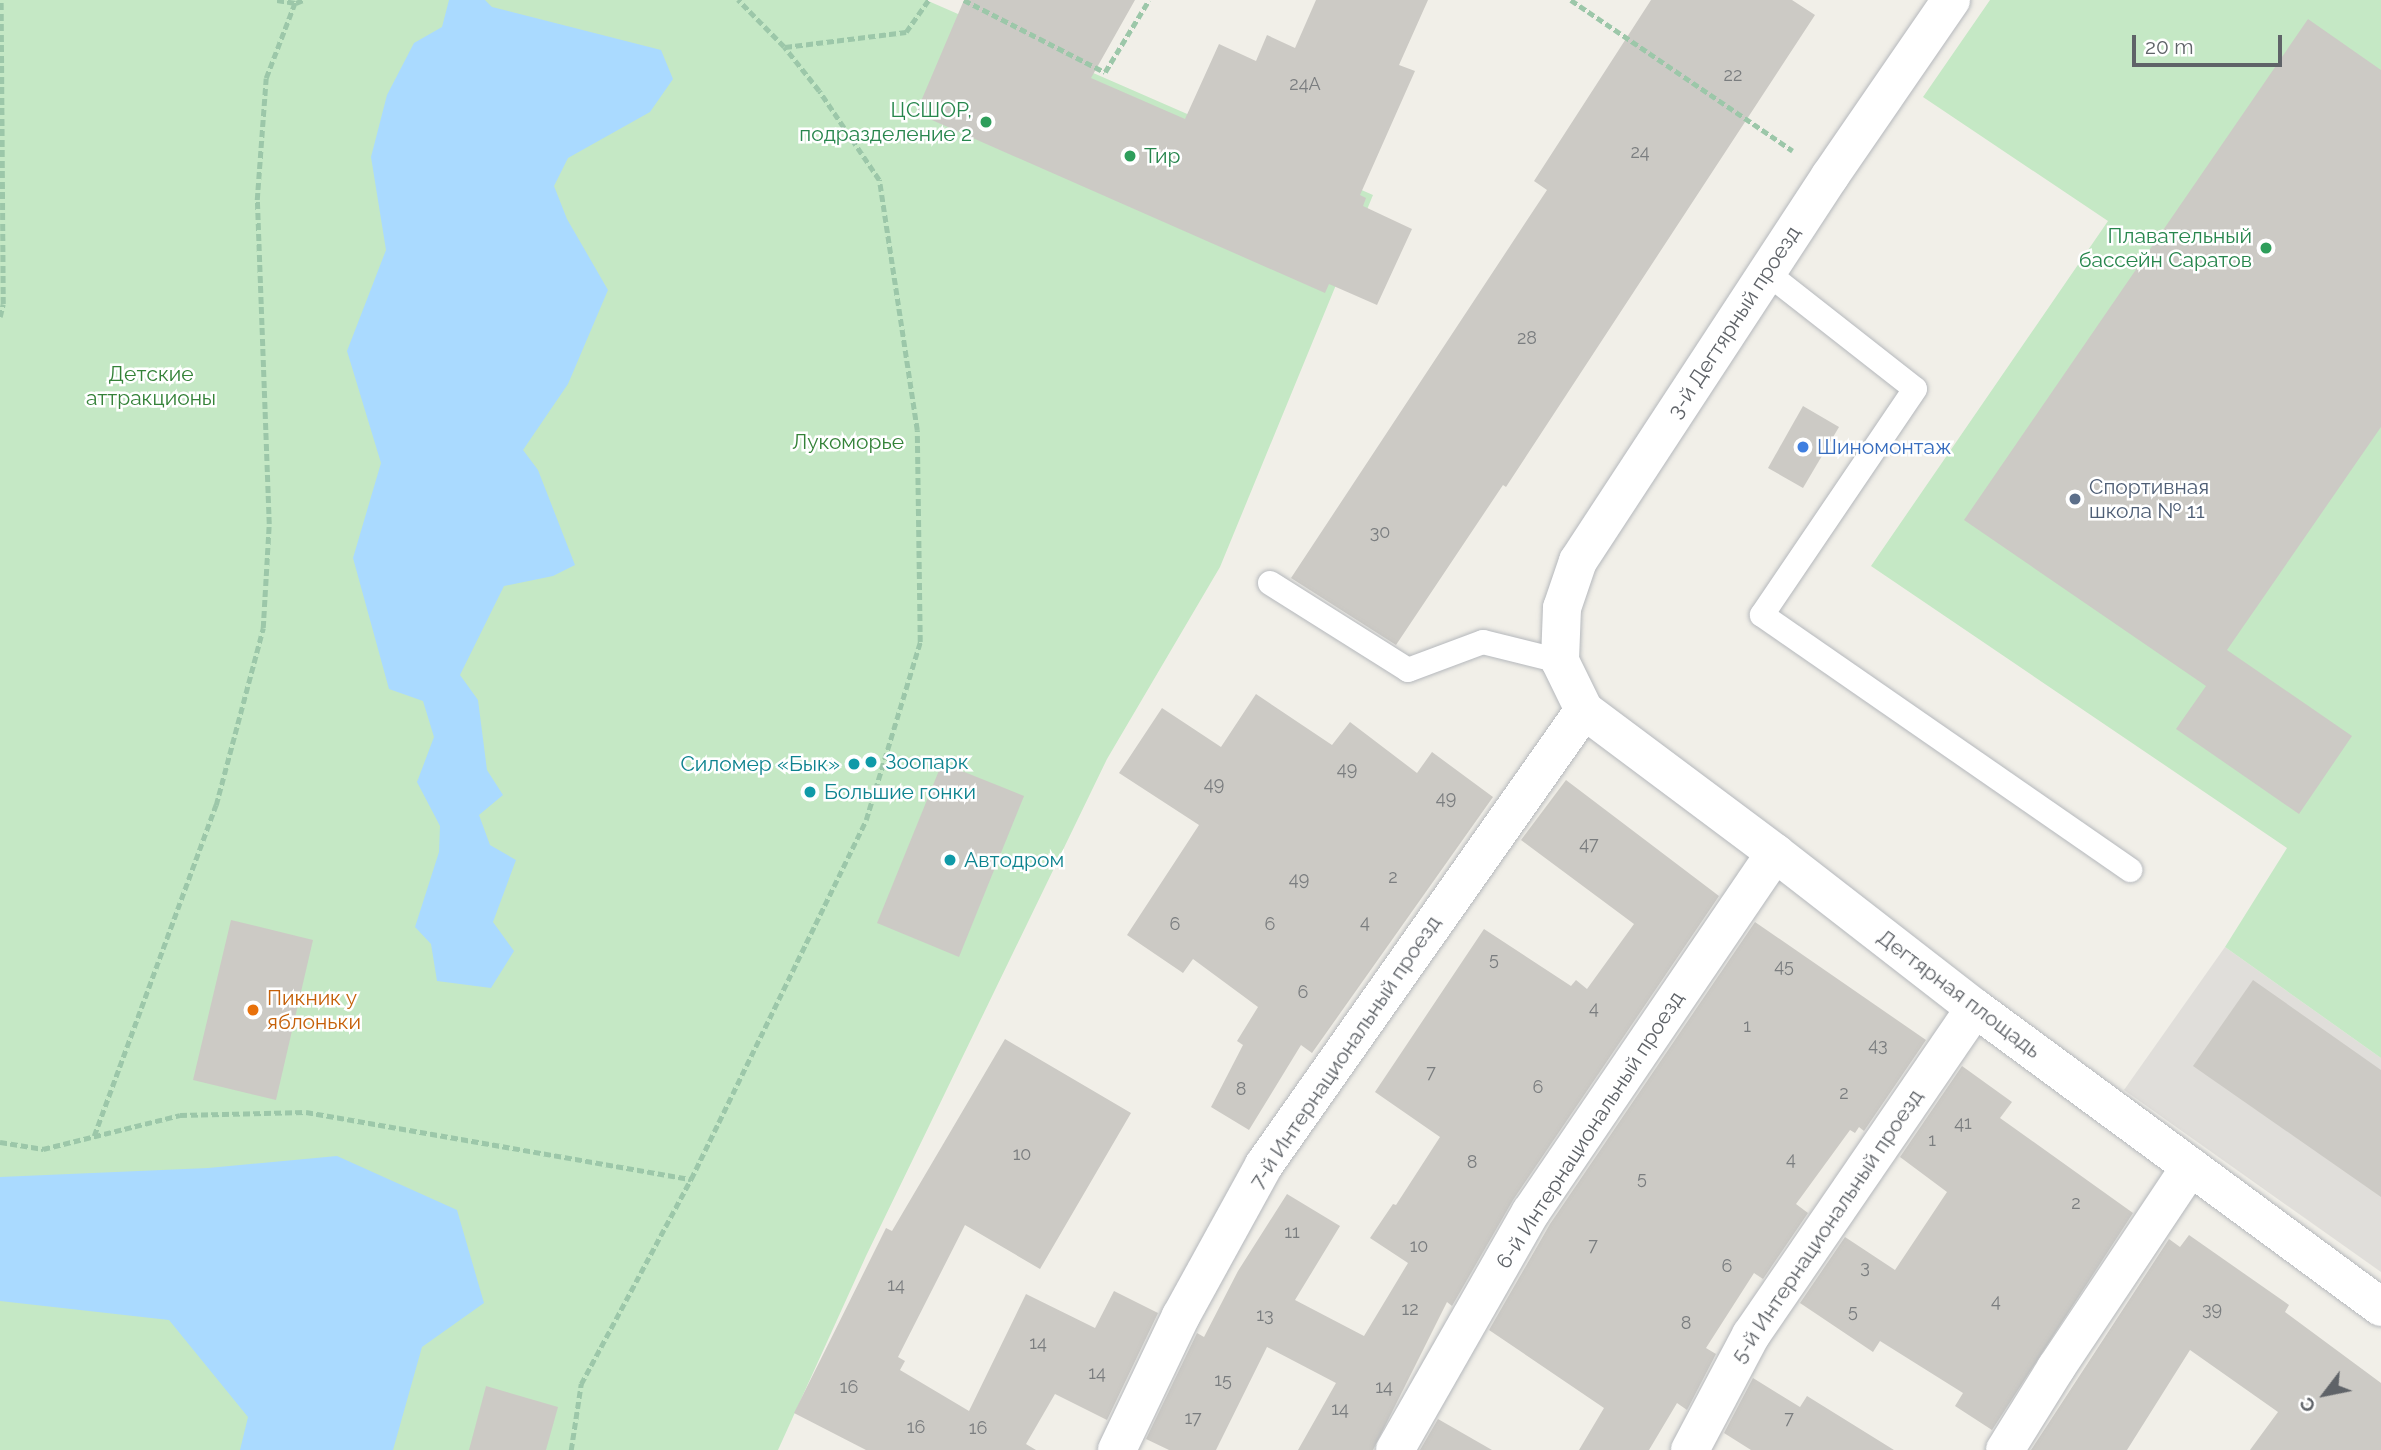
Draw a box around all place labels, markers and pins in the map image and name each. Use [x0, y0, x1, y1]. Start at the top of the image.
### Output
place label: ЦСШОР, подразделение 2 [799, 97, 972, 147]
marker: ЦСШОР, подразделение 2 [978, 114, 994, 130]
place label: Тир [1144, 143, 1180, 169]
marker: Тир [1122, 148, 1138, 164]
place label: Плавательный бассейн Саратов [2079, 223, 2252, 273]
marker: Плавательный бассейн Саратов [2258, 240, 2274, 256]
place label: Шиномонтаж [1817, 434, 1952, 460]
marker: Шиномонтаж [1795, 439, 1811, 455]
place label: Спортивная школа № 11 [2089, 474, 2209, 524]
marker: Спортивная школа № 11 [2067, 491, 2083, 507]
place label: Зоопарк [885, 749, 969, 775]
place label: Силомер «Бык» [680, 751, 840, 777]
marker: Зоопарк [863, 754, 879, 770]
marker: Силомер «Бык» [846, 756, 862, 772]
place label: Большие гонки [824, 779, 976, 805]
marker: Большие гонки [802, 784, 818, 800]
place label: Автодром [964, 847, 1064, 873]
marker: Автодром [942, 852, 958, 868]
place label: Пикник у яблоньки [267, 985, 361, 1035]
marker: Пикник у яблоньки [245, 1002, 261, 1018]

